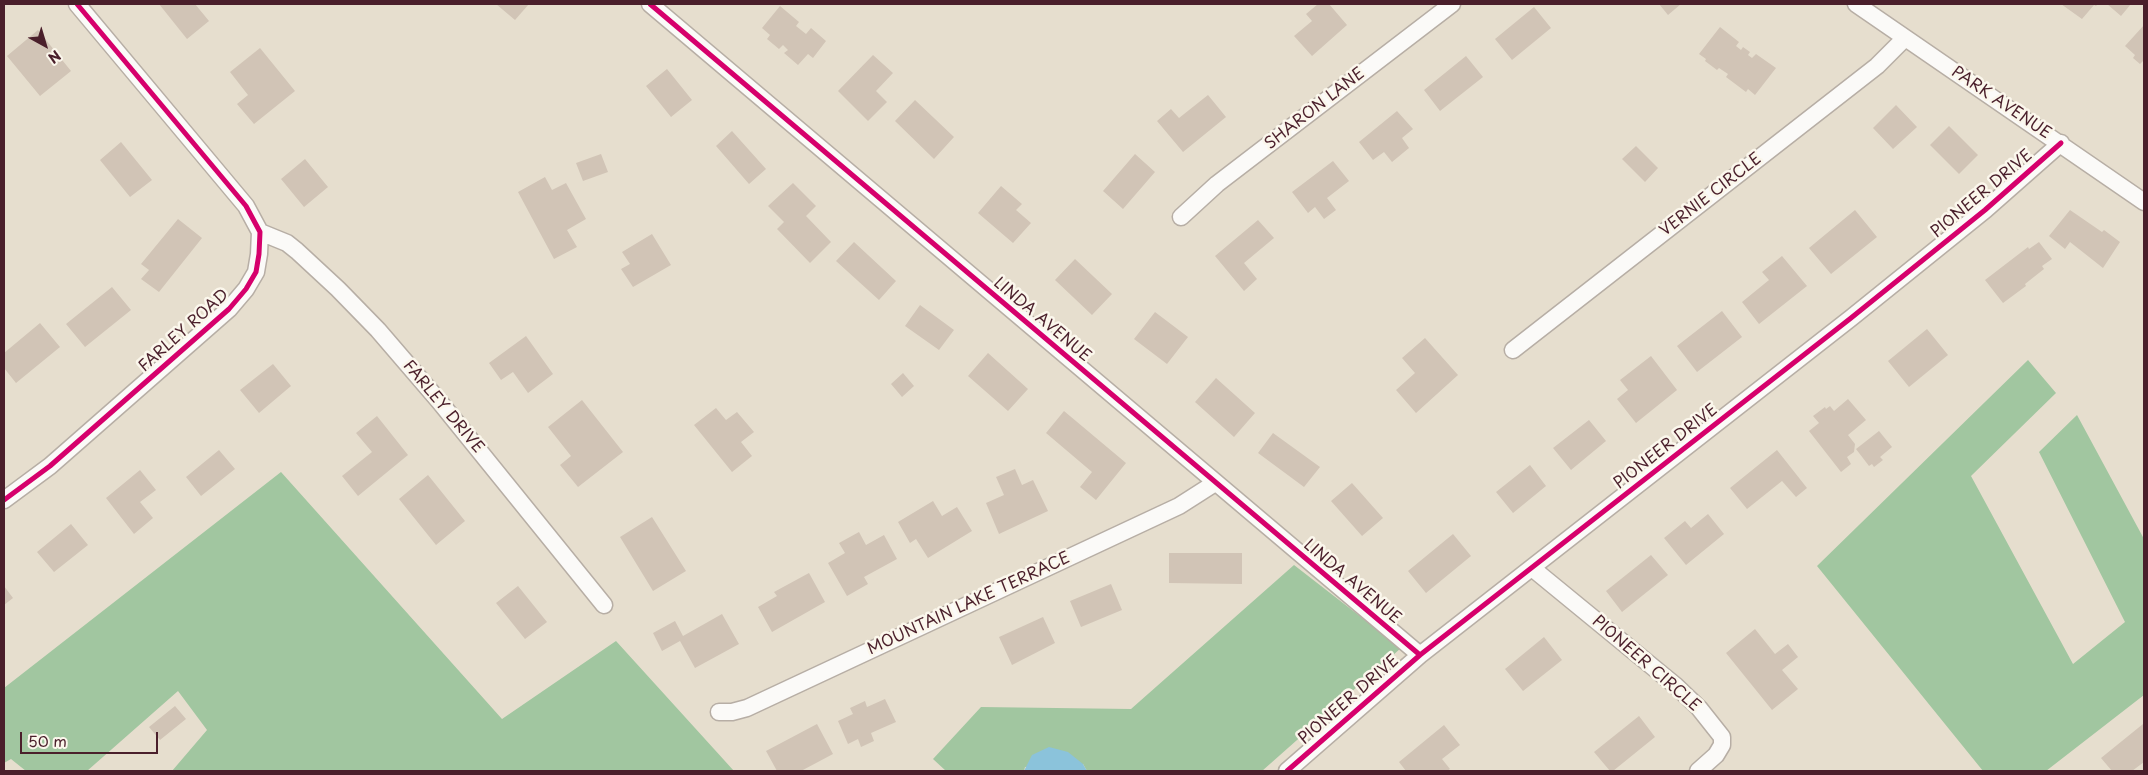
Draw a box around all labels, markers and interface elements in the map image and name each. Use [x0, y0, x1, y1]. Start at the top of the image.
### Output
north arrow [20, 20, 70, 70]
text: N [44, 45, 66, 69]
street label: PARK AVENUE [1948, 63, 2054, 143]
street label: SHARON LANE [1261, 64, 1369, 154]
street label: PIONEER DRIVE [1928, 146, 2036, 242]
street label: VERNIE CIRCLE [1656, 149, 1766, 241]
street label: LINDA AVENUE [989, 274, 1095, 366]
street label: FARLEY ROAD [135, 286, 233, 376]
street label: FARLEY DRIVE [399, 357, 487, 457]
street label: PIONEER DRIVE [1610, 401, 1722, 493]
street label: LINDA AVENUE [1299, 536, 1405, 628]
street label: MOUNTAIN LAKE TERRACE [865, 549, 1073, 659]
street label: PIONEER CIRCLE [1588, 612, 1704, 716]
street label: PIONEER DRIVE [1295, 651, 1403, 749]
scale bar [22, 722, 160, 754]
text: 50 m [28, 729, 67, 752]

